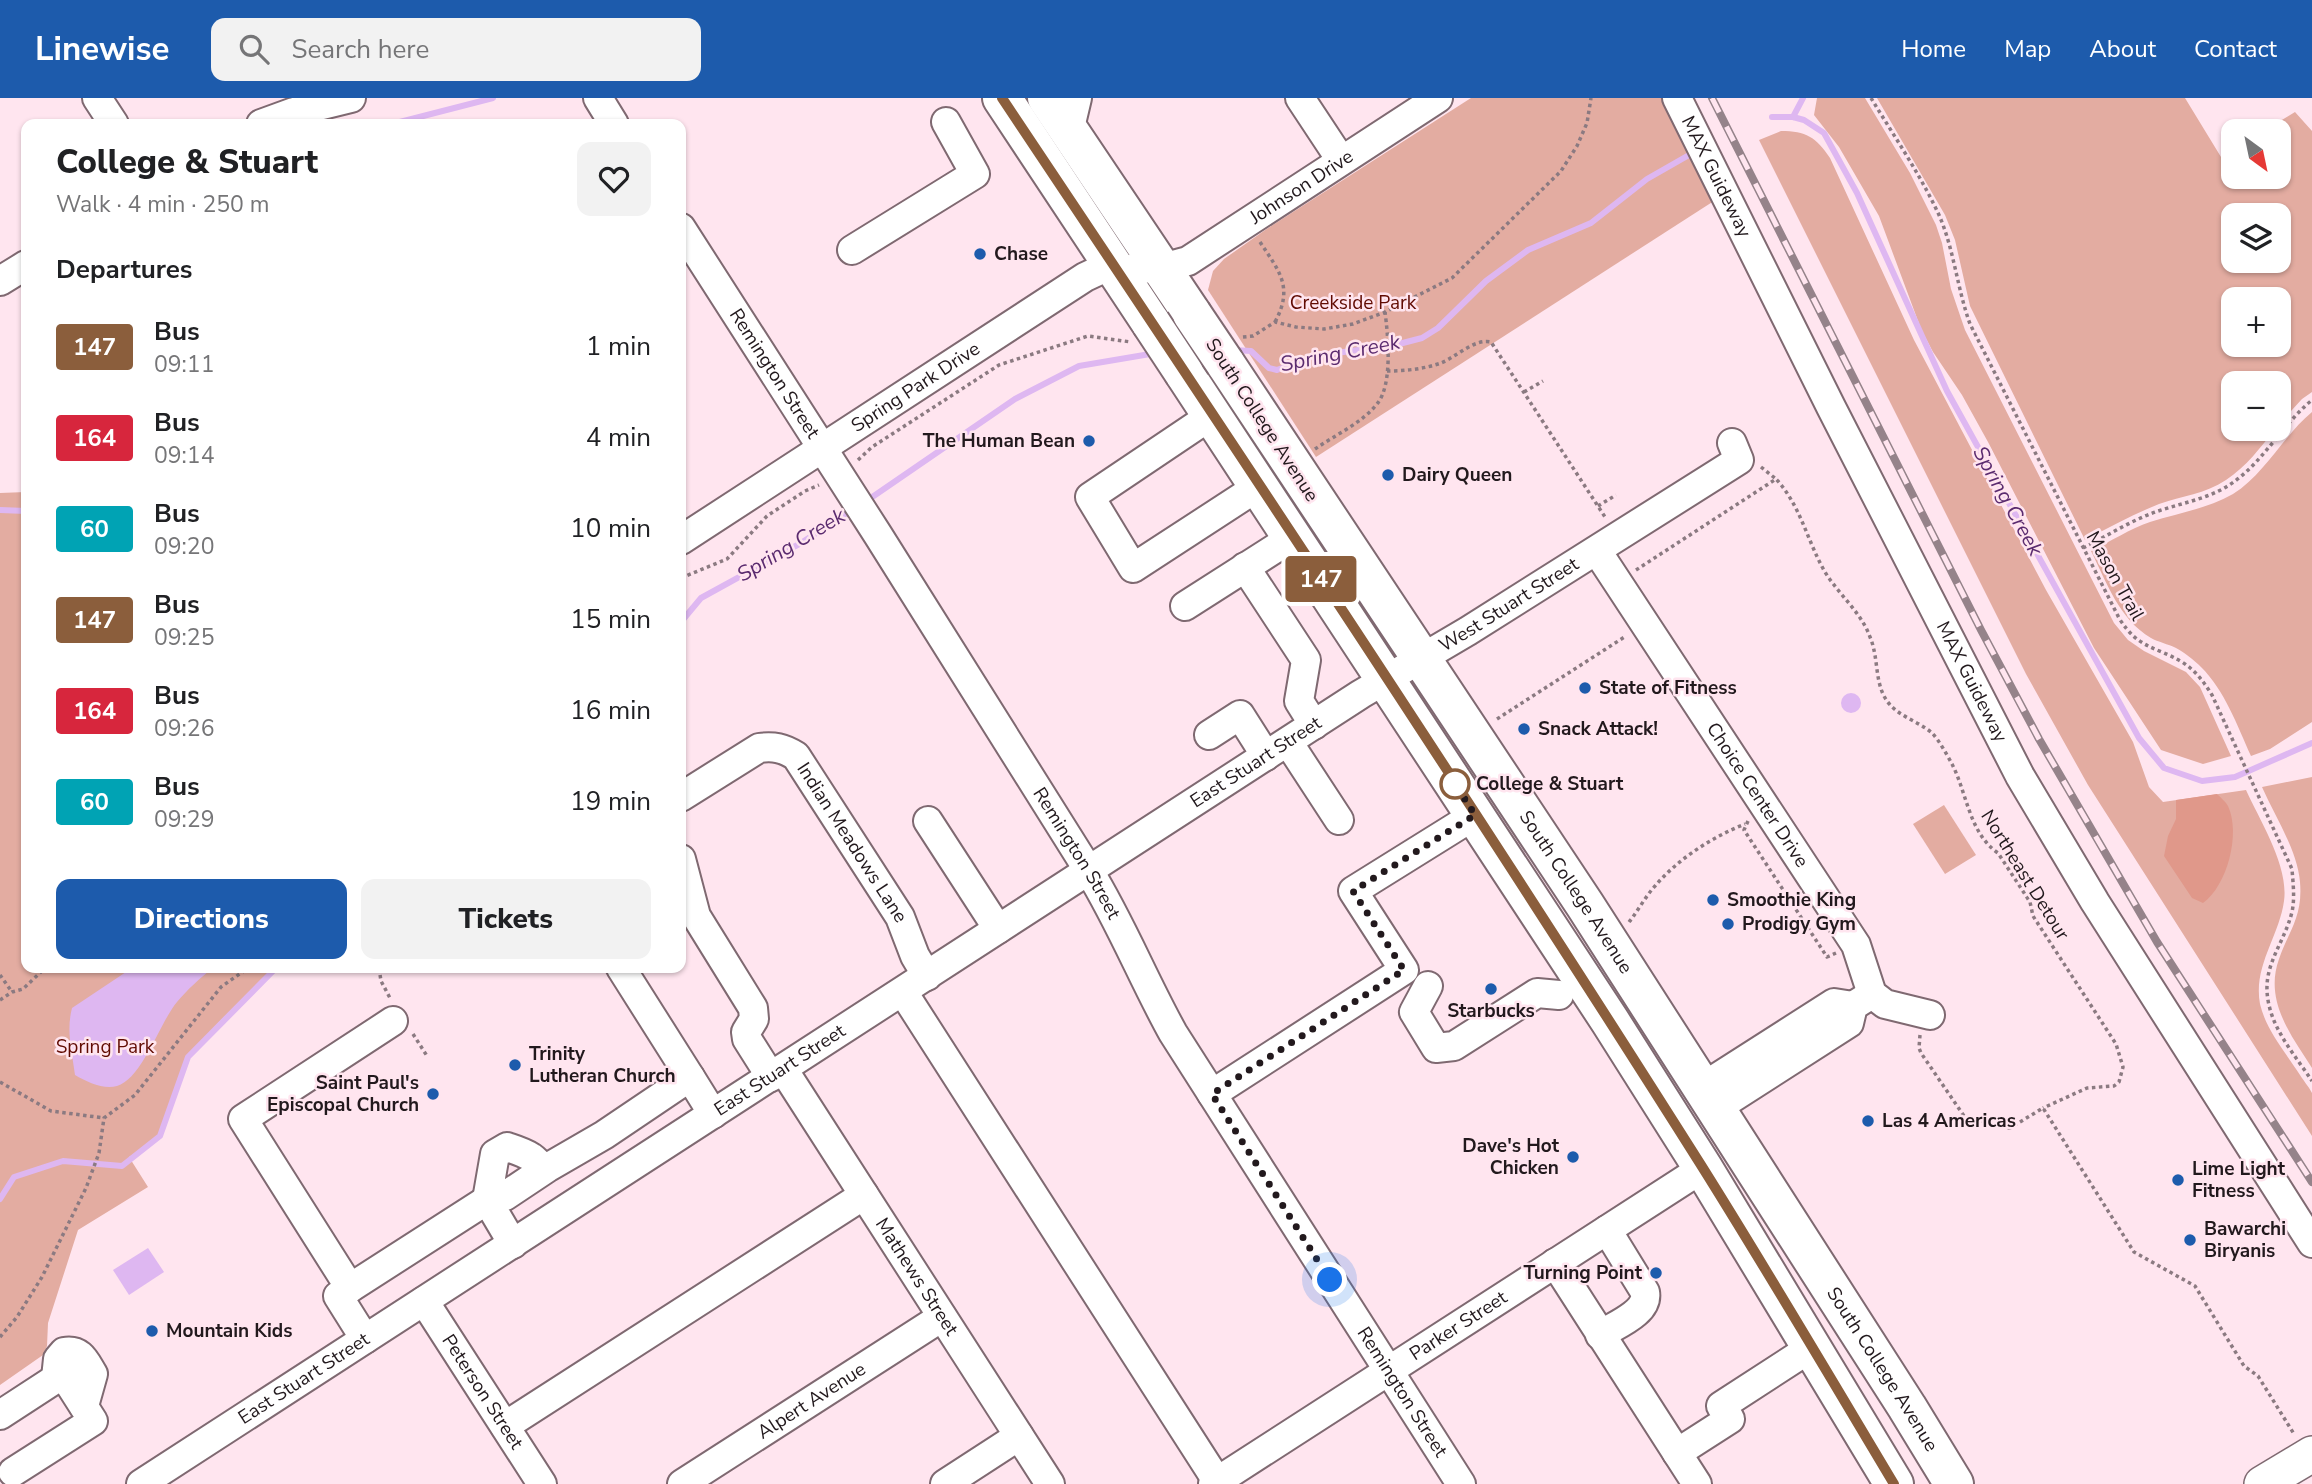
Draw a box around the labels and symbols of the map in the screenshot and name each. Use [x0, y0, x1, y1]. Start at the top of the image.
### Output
street label: MAX Guideway [1675, 112, 1758, 242]
north arrow [2221, 119, 2291, 189]
street label: Johnson Drive [1244, 144, 1358, 231]
place label: Chase [994, 241, 1048, 267]
marker: Chase [972, 246, 988, 262]
park label: Creekside Park [1290, 290, 1417, 316]
street label: Remington Street [723, 303, 826, 444]
water label: Spring Creek [1278, 328, 1403, 378]
street label: South College Avenue [1199, 333, 1325, 507]
street label: Spring Park Drive [846, 336, 985, 439]
place label: The Human Bean [923, 428, 1075, 454]
marker: The Human Bean [1081, 433, 1097, 449]
water label: Spring Creek [1966, 441, 2050, 561]
place label: Dairy Queen [1402, 462, 1513, 488]
marker: Dairy Queen [1380, 467, 1396, 483]
water label: Spring Creek [732, 501, 851, 588]
street label: Mason Trail [2080, 527, 2150, 626]
street label: West Stuart Street [1434, 551, 1584, 658]
line badge: 147 [1281, 556, 1361, 602]
street label: MAX Guideway [1930, 617, 2014, 747]
place label: State of Fitness [1599, 675, 1737, 701]
marker: State of Fitness [1577, 680, 1593, 696]
street label: East Stuart Street [1185, 710, 1327, 814]
place label: Snack Attack! [1538, 716, 1658, 742]
street label: Choice Center Drive [1700, 717, 1815, 873]
marker: Snack Attack! [1516, 721, 1532, 737]
street label: Indian Meadows Lane [791, 757, 913, 928]
marker: College & Stuart [1440, 769, 1470, 799]
place label: College & Stuart [1476, 771, 1624, 797]
street label: Remington Street [1027, 782, 1127, 924]
street label: Northeast Detour [1975, 805, 2076, 945]
street label: South College Avenue [1513, 806, 1639, 979]
place label: Smoothie King [1727, 887, 1856, 913]
marker: Smoothie King [1705, 892, 1721, 908]
place label: Prodigy Gym [1742, 911, 1856, 937]
marker: Prodigy Gym [1720, 916, 1736, 932]
marker: Starbucks [1483, 981, 1499, 997]
place label: Starbucks [1447, 998, 1535, 1024]
street label: East Stuart Street [709, 1018, 851, 1122]
park label: Spring Park [56, 1034, 155, 1060]
place label: Trinity Lutheran Church [529, 1041, 676, 1089]
marker: Trinity Lutheran Church [507, 1057, 523, 1073]
place label: Saint Paul's Episcopal Church [267, 1070, 419, 1118]
marker: Saint Paul's Episcopal Church [425, 1086, 441, 1102]
place label: Las 4 Americas [1882, 1108, 2016, 1134]
marker: Las 4 Americas [1860, 1113, 1876, 1129]
place label: Dave's Hot Chicken [1462, 1133, 1560, 1181]
marker: Dave's Hot Chicken [1565, 1149, 1581, 1165]
place label: Lime Light Fitness [2192, 1156, 2286, 1204]
marker: Lime Light Fitness [2170, 1172, 2186, 1188]
street label: Mathews Street [869, 1213, 964, 1341]
place label: Bawarchi Biryanis [2204, 1216, 2286, 1264]
marker: Bawarchi Biryanis [2182, 1232, 2198, 1248]
place label: Turning Point [1523, 1260, 1643, 1286]
your location [1312, 1262, 1347, 1297]
marker: Turning Point [1648, 1265, 1664, 1281]
street label: South College Avenue [1820, 1282, 1944, 1456]
street label: Parker Street [1405, 1284, 1513, 1367]
place label: Mountain Kids [166, 1318, 292, 1344]
street label: Remington Street [1351, 1322, 1454, 1462]
marker: Mountain Kids [144, 1323, 160, 1339]
street label: East Stuart Street [233, 1326, 375, 1431]
street label: Peterson Street [436, 1329, 530, 1455]
street label: Alpert Avenue [752, 1356, 871, 1445]

